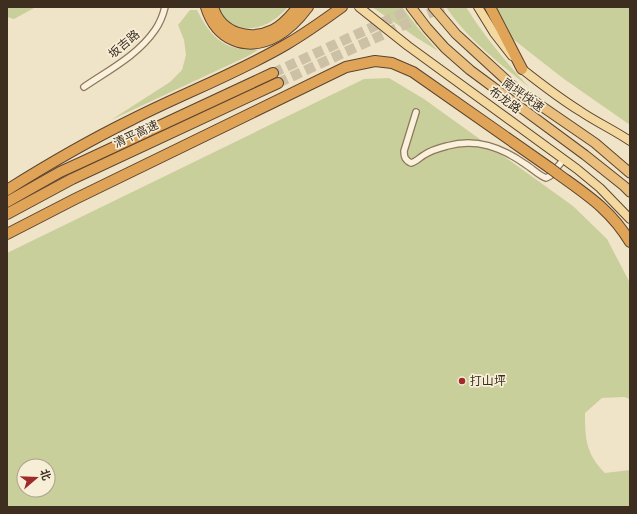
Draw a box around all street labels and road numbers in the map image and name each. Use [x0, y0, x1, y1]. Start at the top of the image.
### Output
street label: 坂吉路 [106, 27, 142, 61]
street label: 南坪快速 [499, 75, 547, 115]
street label: 布龙路 [486, 84, 524, 116]
street label: 清平高速 [111, 118, 161, 150]

